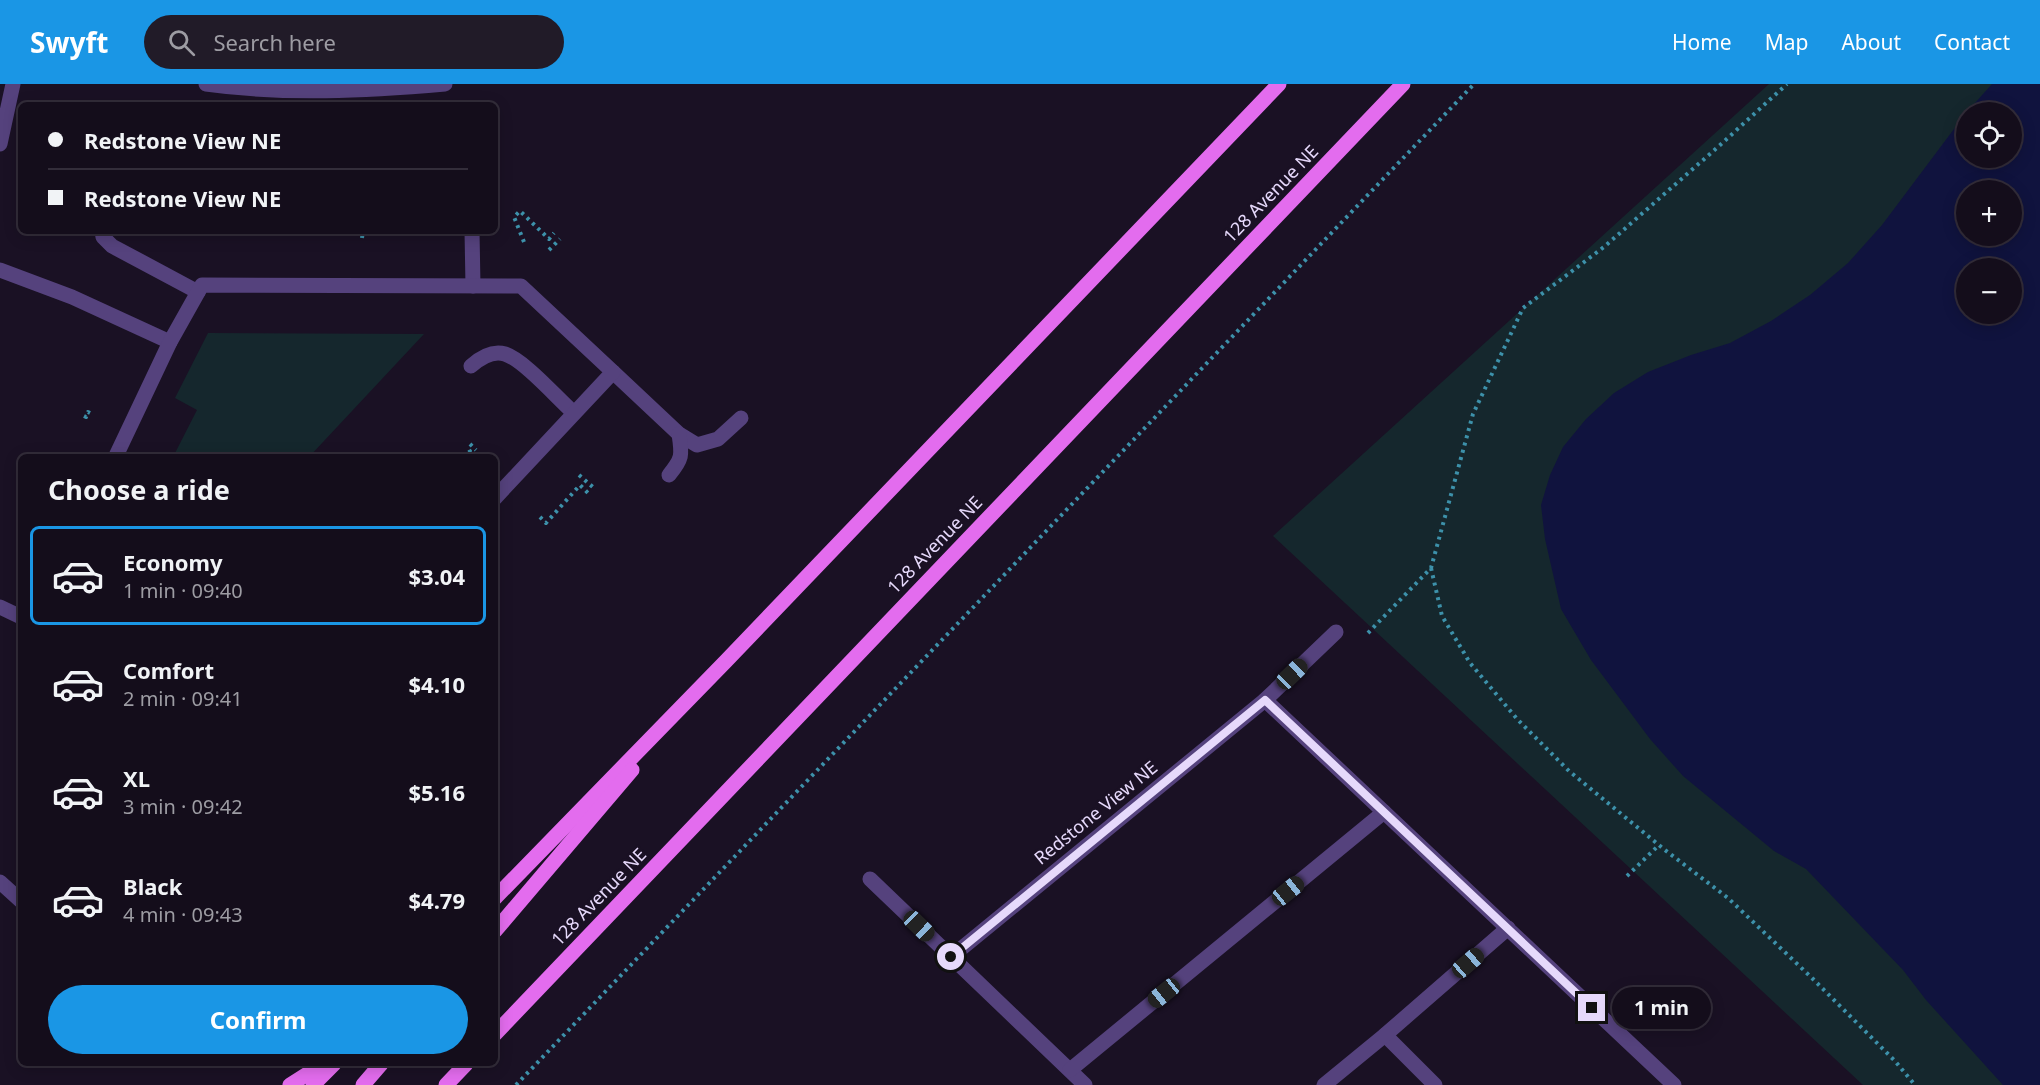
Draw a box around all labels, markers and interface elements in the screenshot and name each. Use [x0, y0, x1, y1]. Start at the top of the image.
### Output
search box [144, 15, 564, 69]
text: Swyft [30, 23, 108, 61]
icon: search [165, 26, 198, 59]
text: Search here [213, 27, 336, 57]
text: Home [1672, 28, 1732, 56]
text: Map [1765, 28, 1808, 56]
text: About [1841, 28, 1901, 56]
text: Contact [1934, 28, 2010, 56]
map controls [1956, 102, 2022, 324]
button: locate [1956, 102, 2022, 168]
text: Redstone View NE [84, 125, 281, 155]
street label: 128 Avenue NE [1217, 139, 1323, 247]
button: + [1956, 180, 2022, 246]
text: Redstone View NE [84, 183, 281, 213]
button: − [1956, 258, 2022, 324]
text: Choose a ride [48, 471, 230, 508]
street label: 128 Avenue NE [881, 490, 987, 598]
text: Economy [123, 547, 222, 577]
icon: car [51, 549, 105, 603]
text: $3.04 [408, 561, 465, 591]
text: 1 min · 09:40 [123, 577, 243, 604]
text: Comfort [123, 655, 214, 685]
car [1273, 655, 1311, 693]
icon: car [51, 657, 105, 711]
text: $4.10 [408, 669, 465, 699]
text: 2 min · 09:41 [123, 685, 243, 712]
street label: Redstone View NE [1029, 755, 1162, 869]
text: XL [123, 763, 150, 793]
icon: car [51, 765, 105, 819]
text: $5.16 [408, 777, 465, 807]
text: 3 min · 09:42 [123, 793, 243, 820]
street label: 128 Avenue NE [545, 842, 651, 950]
text: Black [123, 871, 182, 901]
icon: car [51, 873, 105, 927]
car [1268, 873, 1308, 909]
text: $4.79 [408, 885, 465, 915]
text: 4 min · 09:43 [123, 901, 243, 928]
car [900, 907, 938, 945]
route start [937, 943, 964, 970]
car [1449, 944, 1487, 982]
car [1144, 975, 1184, 1011]
button: Confirm [48, 985, 468, 1054]
callout: 1 min [1613, 987, 1712, 1029]
route end [1578, 994, 1605, 1021]
text: 1 min [1634, 994, 1689, 1021]

